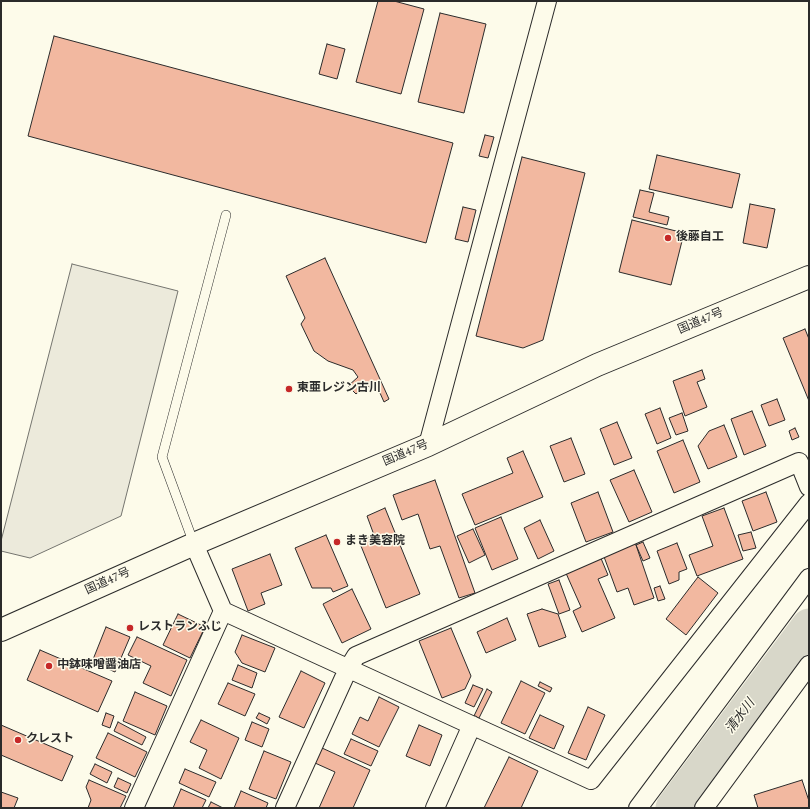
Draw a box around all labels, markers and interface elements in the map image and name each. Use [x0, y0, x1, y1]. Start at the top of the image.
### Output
place label: 後藤自工 [676, 231, 724, 245]
marker: 後藤自工 [663, 233, 673, 243]
street label: 国道47号 [676, 306, 726, 338]
place label: 東亜レジン古川 [297, 382, 381, 396]
marker: 東亜レジン古川 [284, 384, 294, 394]
street label: 国道47号 [381, 438, 431, 470]
place label: まき美容院 [345, 535, 405, 549]
marker: まき美容院 [332, 537, 342, 547]
street label: 国道47号 [83, 566, 133, 598]
place label: レストランふじ [138, 621, 222, 635]
marker: レストランふじ [125, 623, 135, 633]
place label: 中鉢味噌醤油店 [57, 659, 141, 673]
marker: 中鉢味噌醤油店 [44, 661, 54, 671]
water label: 清水川 [723, 697, 759, 737]
place label: クレスト [26, 733, 74, 747]
marker: クレスト [13, 735, 23, 745]

